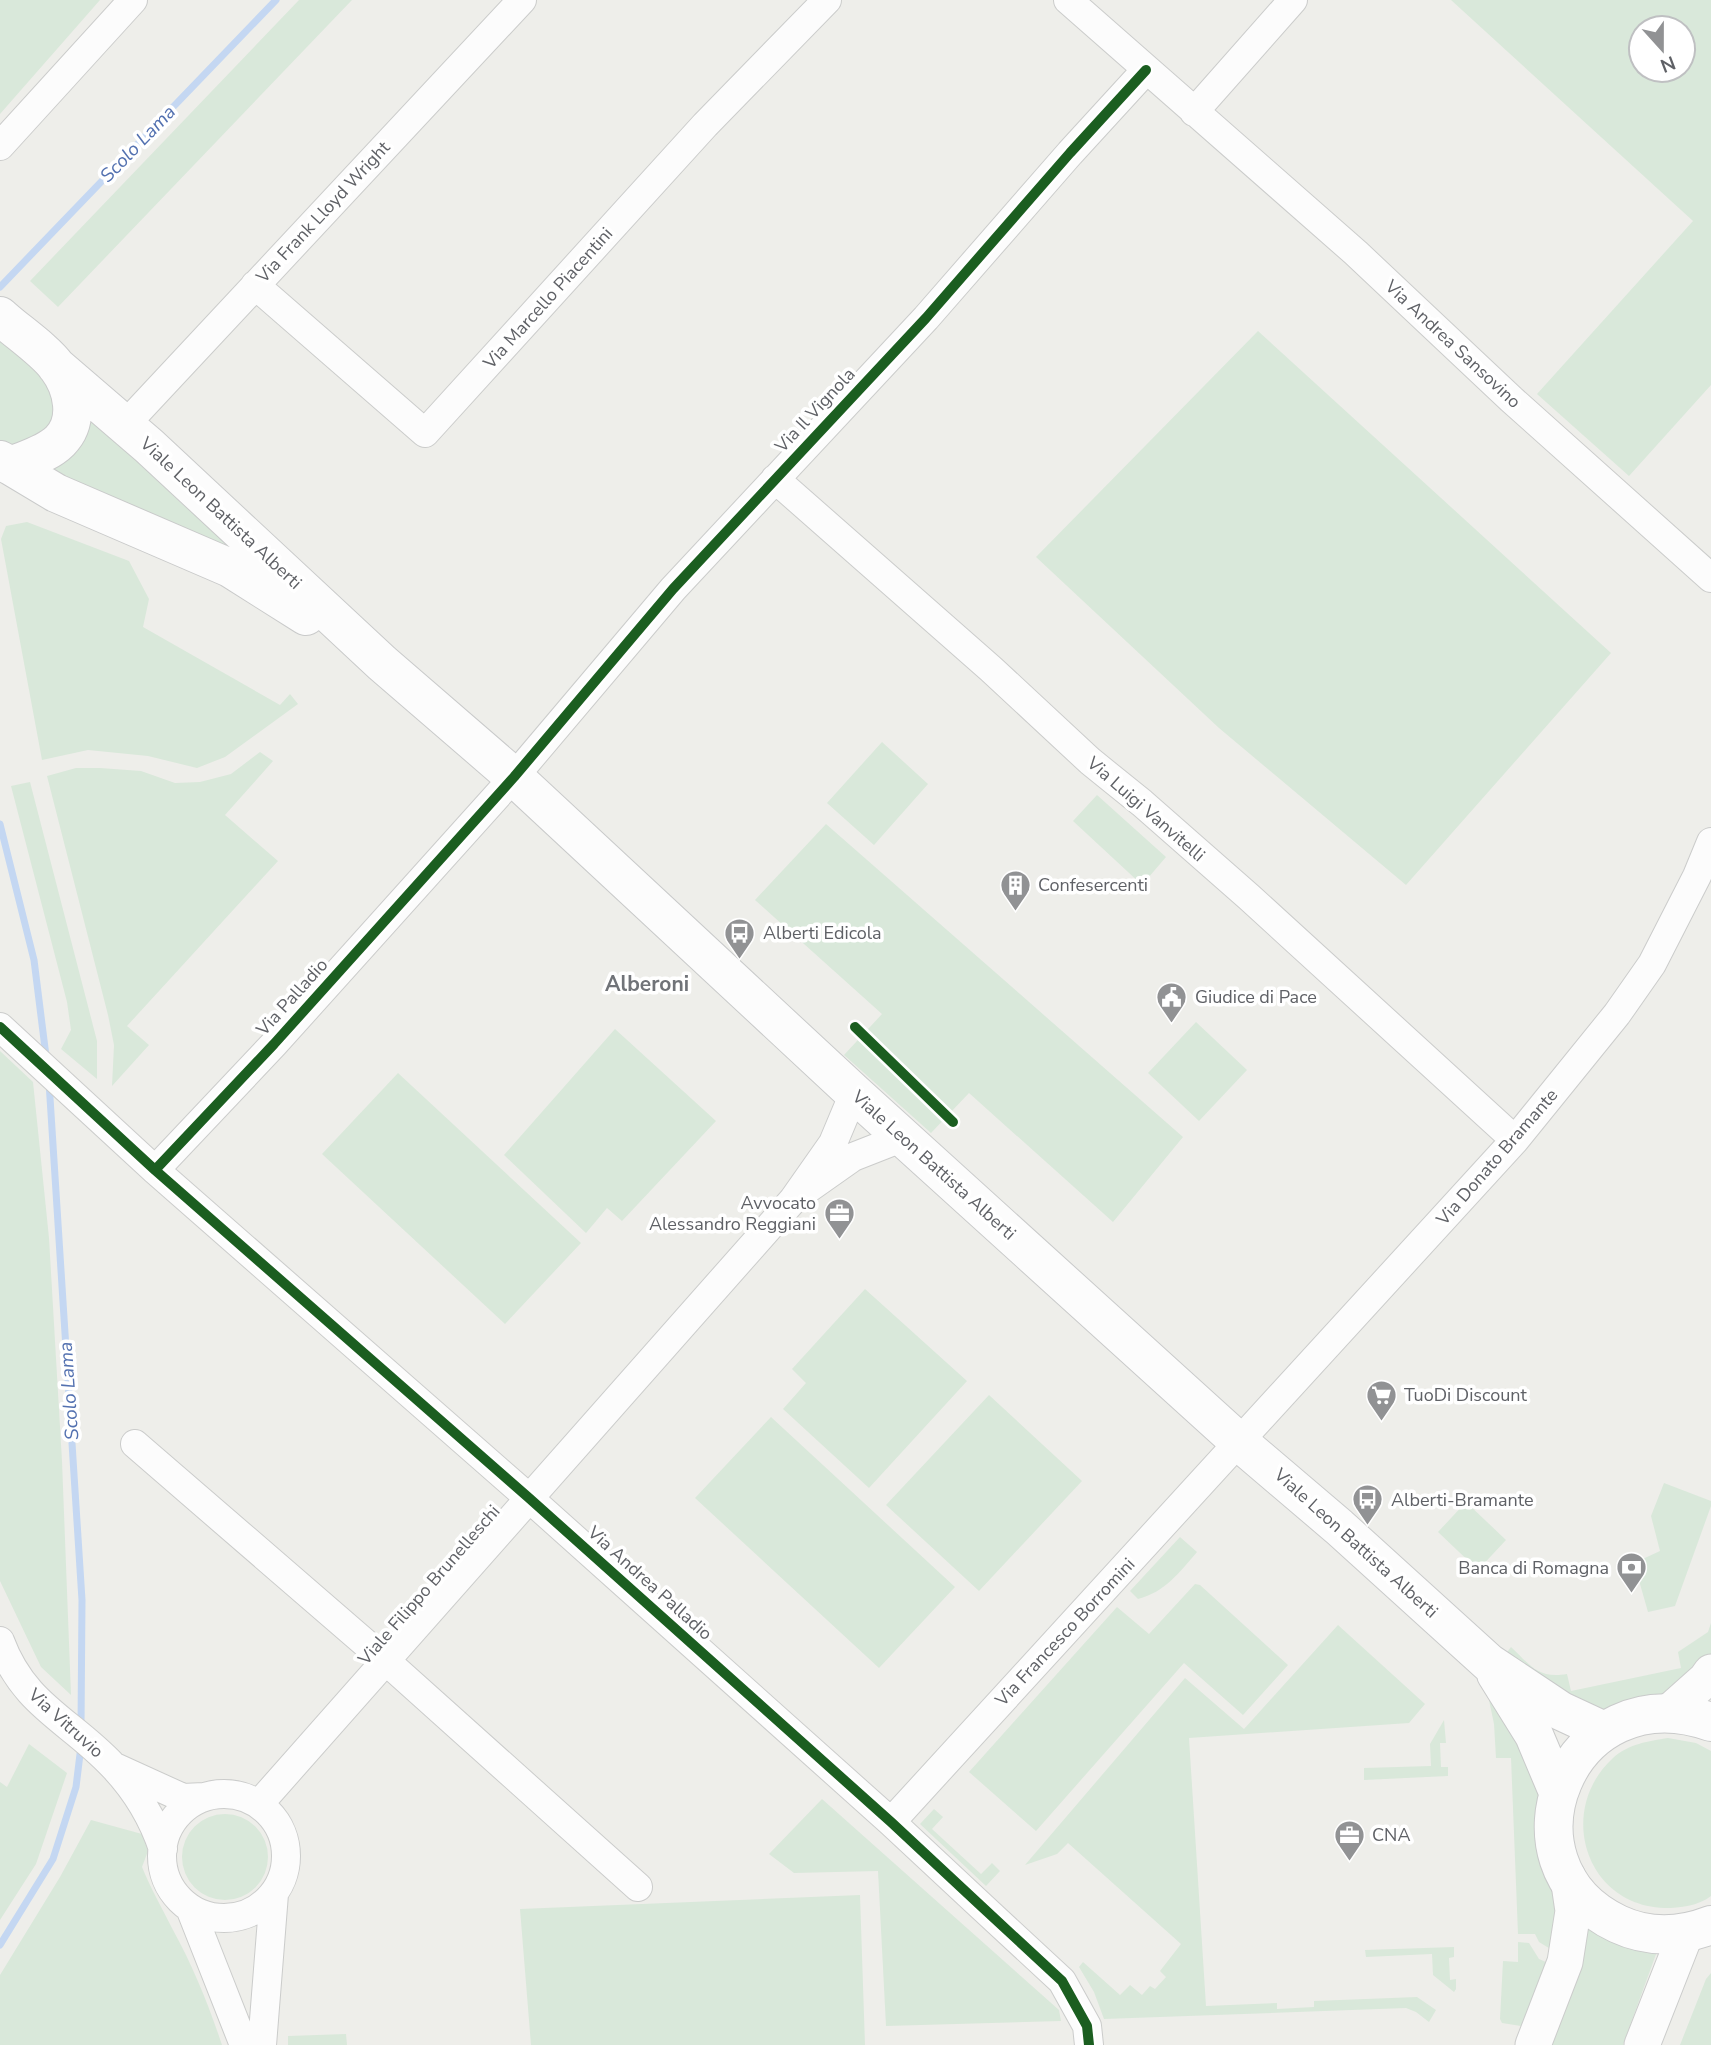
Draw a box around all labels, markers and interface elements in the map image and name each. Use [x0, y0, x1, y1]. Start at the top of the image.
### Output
north arrow [1627, 14, 1697, 84]
text: N [1656, 49, 1679, 79]
water label: Scolo Lama [94, 100, 182, 188]
street label: Via Frank Lloyd Wright [250, 135, 396, 289]
street label: Via Marcello Piacentini [477, 222, 618, 375]
street label: Via Andrea Sansovino [1379, 274, 1526, 413]
street label: Via Il Vignola [769, 362, 860, 458]
street label: Viale Leon Battista Alberti [134, 431, 307, 594]
street label: Via Luigi Vanvitelli [1081, 750, 1210, 867]
building icon: Confesercenti [998, 868, 1032, 912]
place label: Confesercenti [1038, 873, 1148, 897]
bus stop icon: Alberti Edicola [723, 916, 757, 960]
place label: Alberti Edicola [763, 921, 882, 945]
street label: Via Palladio [250, 953, 333, 1041]
district label: Alberoni [605, 970, 689, 998]
public building icon: Giudice di Pace [1155, 980, 1189, 1024]
place label: Giudice di Pace [1195, 985, 1317, 1009]
street label: Viale Leon Battista Alberti [846, 1084, 1021, 1245]
street label: Via Donato Bramante [1430, 1084, 1563, 1231]
place label: Avvocato Alessandro Reggiani [649, 1191, 816, 1236]
office icon: Avvocato Alessandro Reggiani [822, 1196, 856, 1240]
water label: Scolo Lama [53, 1341, 85, 1441]
supermarket icon: TuoDi Discount [1364, 1378, 1398, 1422]
place label: TuoDi Discount [1404, 1383, 1527, 1407]
street label: Viale Leon Battista Alberti [1268, 1462, 1443, 1623]
bus stop icon: Alberti-Bramante [1351, 1483, 1385, 1527]
place label: Alberti-Bramante [1391, 1488, 1534, 1512]
street label: Viale Filippo Brunelleschi [352, 1500, 505, 1671]
street label: Via Andrea Palladio [582, 1520, 717, 1645]
bank icon: Banca di Romagna [1615, 1551, 1649, 1595]
street label: Via Francesco Borromini [989, 1553, 1140, 1712]
place label: Banca di Romagna [1458, 1556, 1609, 1580]
street label: Via Vitruvio [22, 1682, 109, 1763]
office icon: CNA [1332, 1818, 1366, 1862]
place label: CNA [1372, 1823, 1411, 1847]

